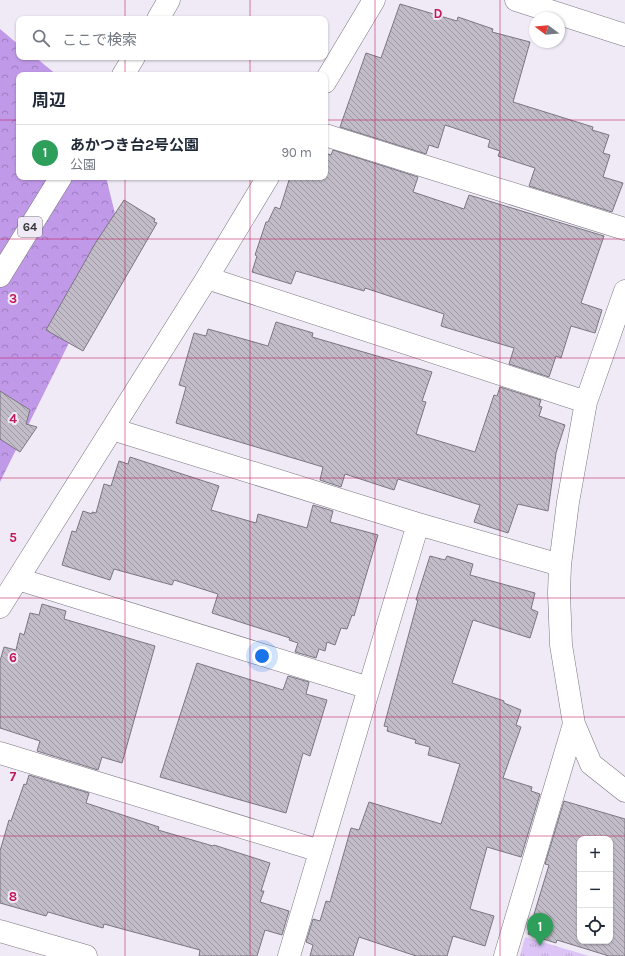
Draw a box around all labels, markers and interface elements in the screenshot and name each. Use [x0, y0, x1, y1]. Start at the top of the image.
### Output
text: D [434, 6, 443, 21]
north arrow [529, 12, 565, 48]
search box [16, 16, 328, 60]
icon: search [30, 27, 52, 49]
text: ここで検索 [62, 31, 137, 49]
text: 周辺 [32, 90, 66, 110]
text: あかつき台2号公園 [70, 136, 199, 154]
text: 1 [43, 145, 47, 160]
text: 90 m [281, 145, 312, 160]
text: 公園 [70, 157, 96, 172]
road number: 64 [18, 217, 42, 237]
text: 3 [9, 291, 17, 306]
text: 4 [9, 411, 17, 426]
text: 5 [9, 530, 17, 545]
your location [252, 646, 272, 666]
text: 6 [9, 650, 17, 665]
text: 7 [10, 769, 17, 784]
map controls [577, 836, 613, 944]
button: + [577, 836, 613, 872]
button: − [577, 872, 613, 908]
text: 8 [9, 889, 17, 904]
button: locate [577, 908, 613, 944]
pin: 1 [527, 913, 553, 946]

